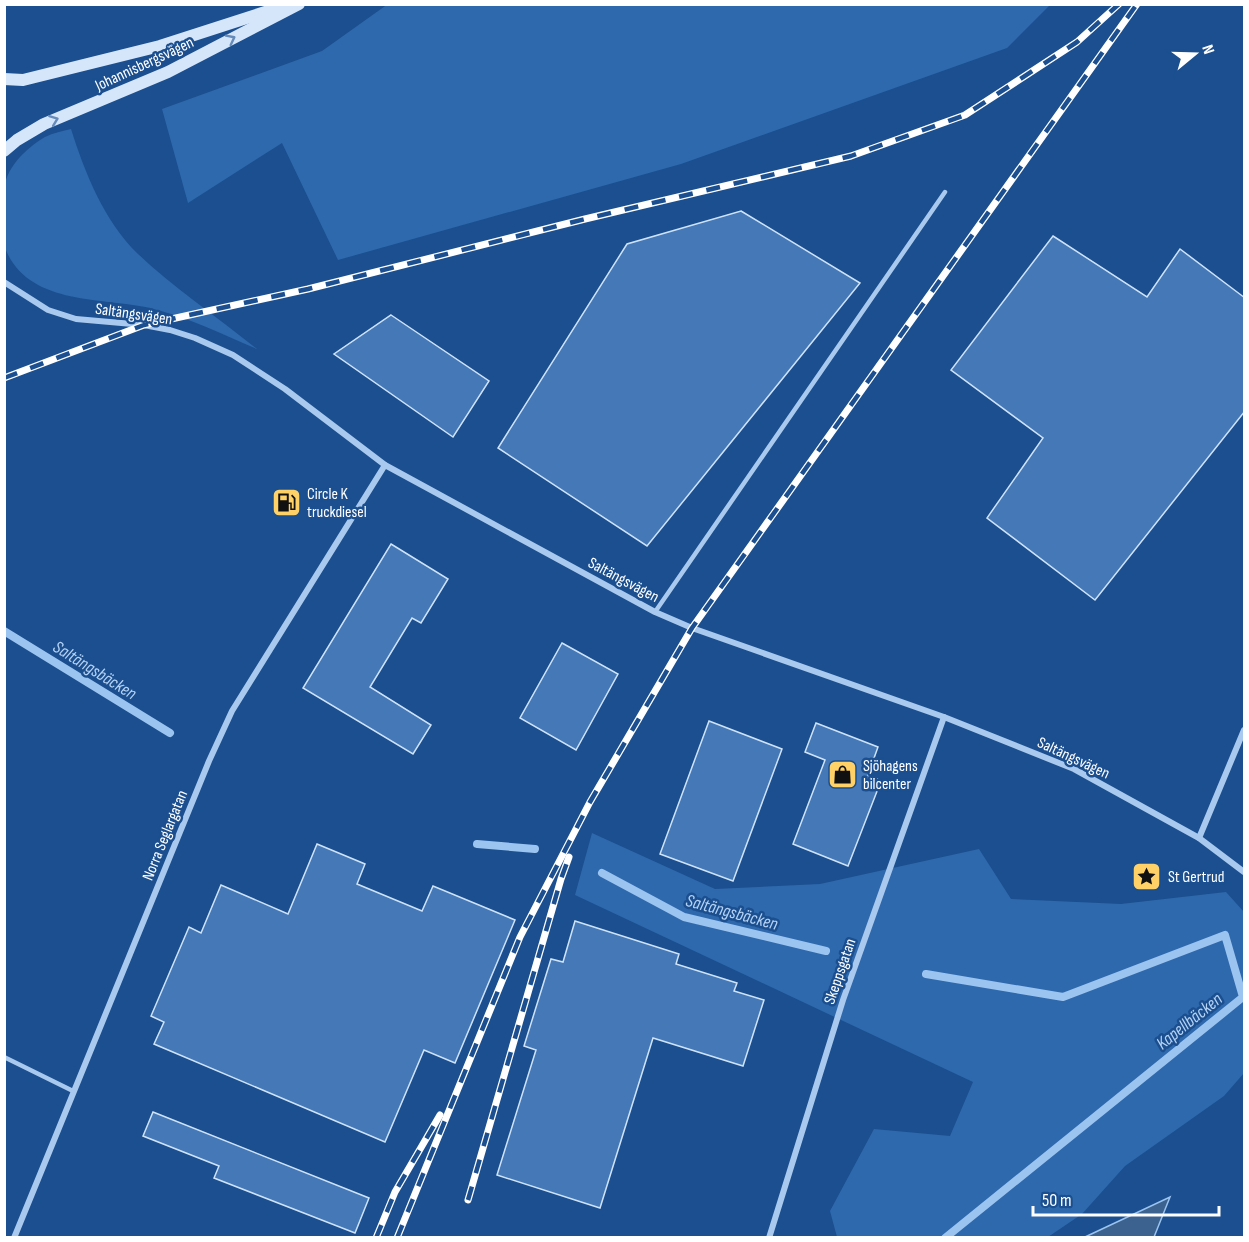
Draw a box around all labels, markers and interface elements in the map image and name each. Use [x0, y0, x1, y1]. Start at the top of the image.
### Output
north arrow [1165, 24, 1225, 84]
street label: Johannisbergsvägen [92, 33, 197, 96]
one-way arrow [225, 35, 236, 47]
text: N [1197, 42, 1218, 57]
one-way arrow [48, 115, 59, 127]
street label: Saltängsvägen [94, 300, 174, 329]
place label: Circle K truckdiesel [307, 485, 367, 522]
fuel station icon: Circle K truckdiesel [270, 486, 302, 518]
street label: Saltängsvägen [585, 554, 662, 607]
water label: Saltängsbäcken [49, 636, 141, 705]
street label: Saltängsvägen [1034, 733, 1113, 783]
place label: Sjöhagens bilcenter [863, 757, 918, 794]
shop icon: Sjöhagens bilcenter [826, 758, 858, 790]
street label: Norra Seglargatan [139, 788, 192, 883]
place icon: St Gertrud [1131, 860, 1163, 892]
place label: St Gertrud [1168, 868, 1224, 887]
water label: Saltängsbäcken [684, 890, 781, 935]
street label: Skeppsgatan [820, 936, 861, 1007]
water label: Kapellbäcken [1152, 988, 1227, 1054]
scale bar [1033, 1179, 1219, 1217]
text: 50 m [1042, 1190, 1072, 1211]

